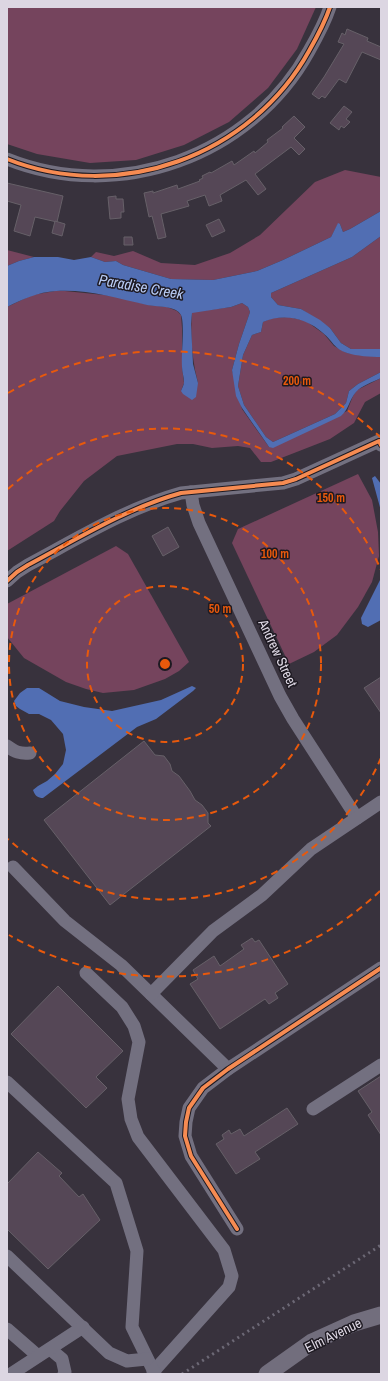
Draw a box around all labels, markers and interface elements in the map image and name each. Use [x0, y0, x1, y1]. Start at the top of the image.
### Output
water label: Paradise Creek [97, 269, 186, 304]
text: 200 m [283, 373, 311, 389]
text: 150 m [317, 490, 345, 506]
text: 100 m [261, 546, 289, 562]
text: 50 m [209, 601, 231, 617]
street label: Andrew Street [254, 615, 302, 690]
centre of rings [158, 657, 172, 671]
street label: Elm Avenue [302, 1314, 364, 1356]

